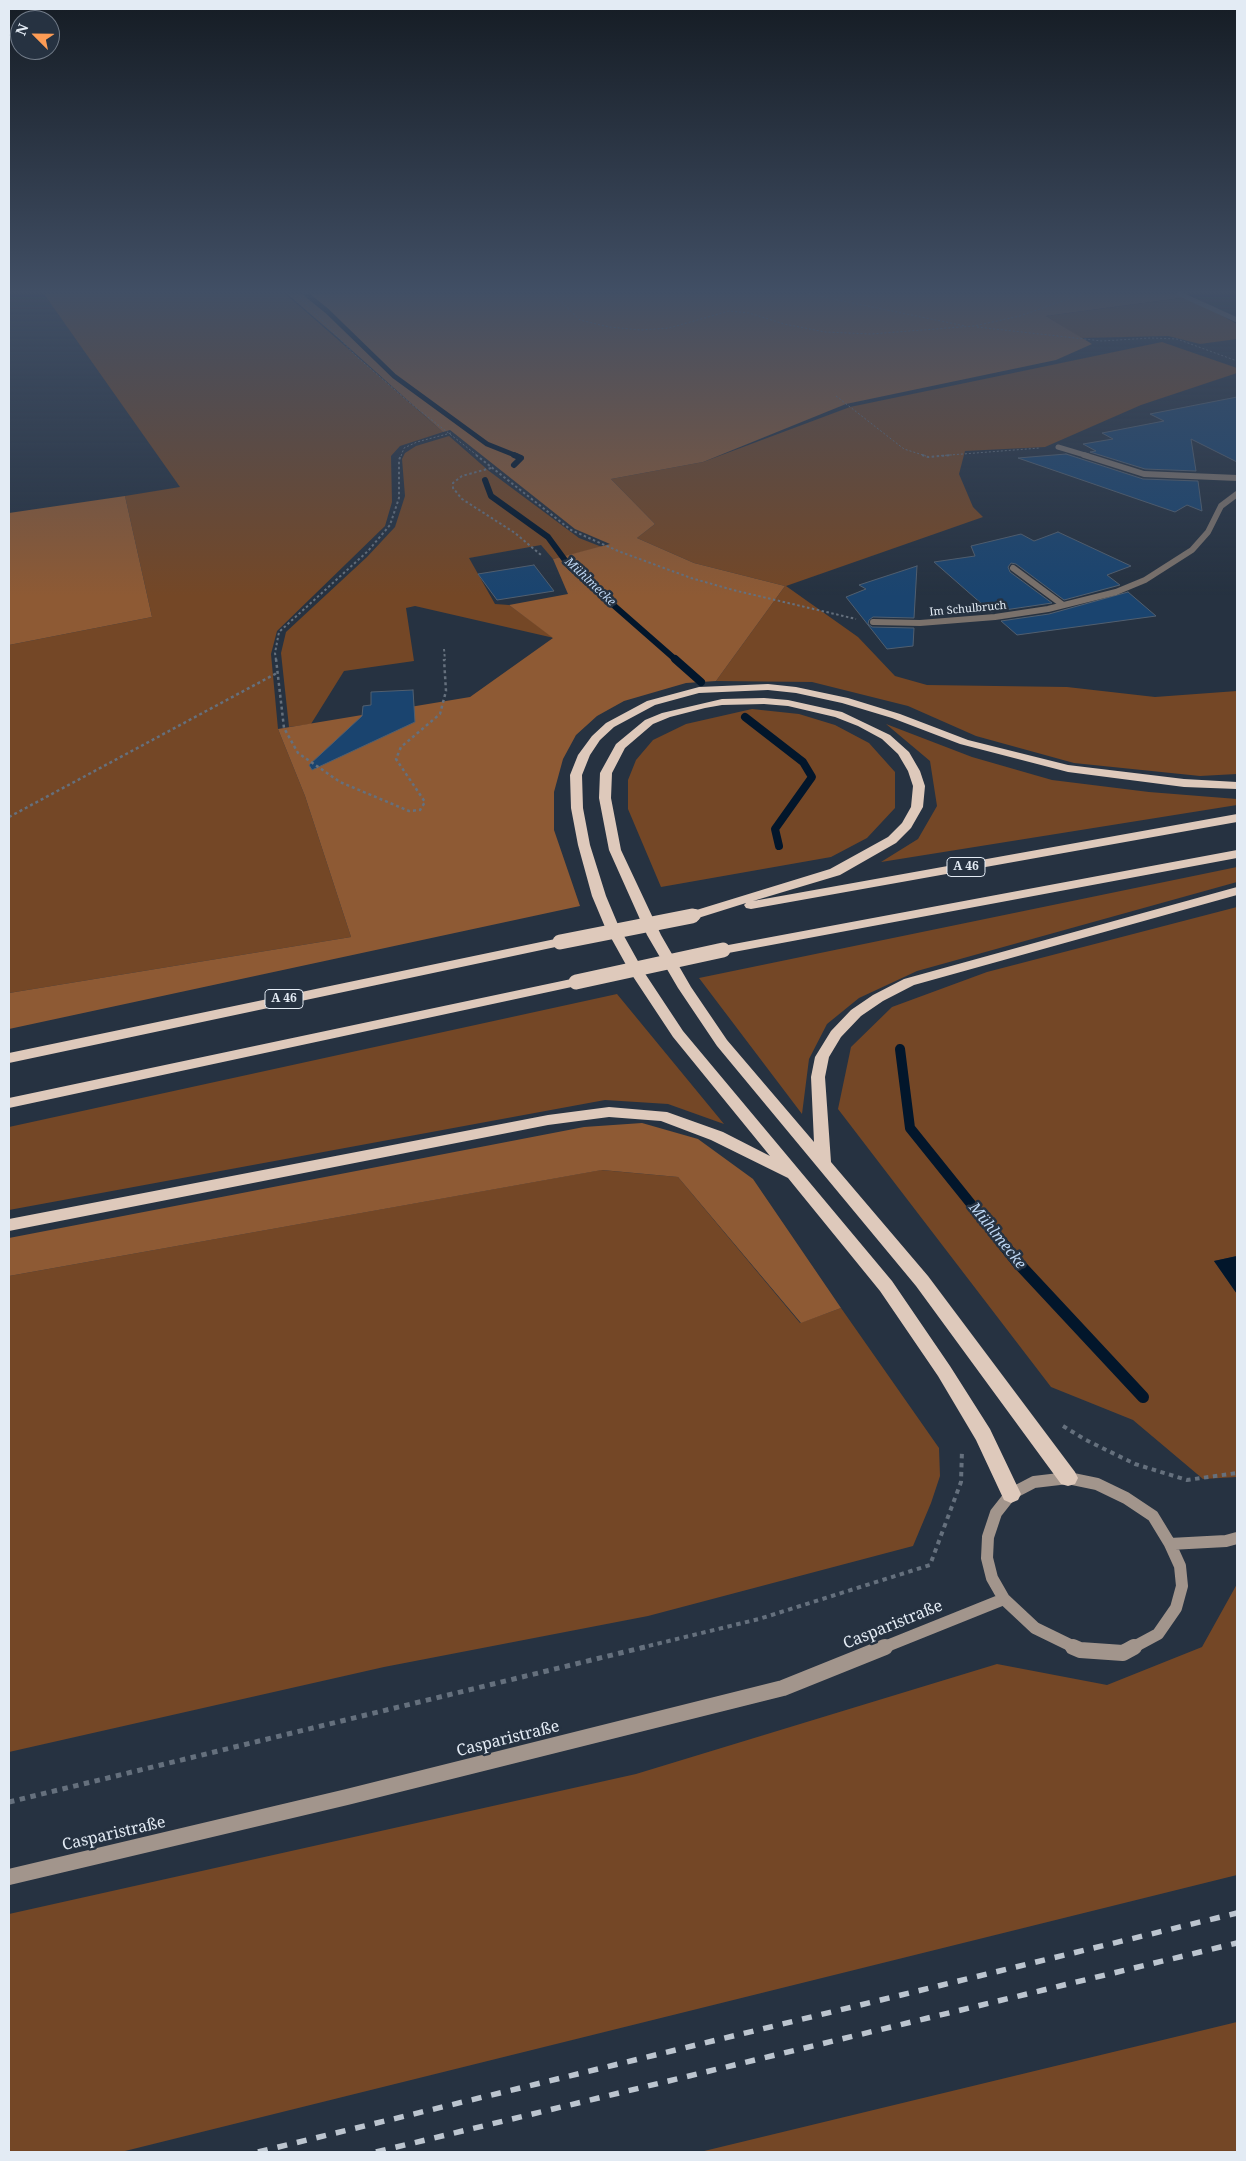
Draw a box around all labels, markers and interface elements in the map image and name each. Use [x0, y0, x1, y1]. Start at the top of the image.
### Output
north arrow [10, 10, 60, 60]
text: N [11, 21, 33, 38]
water label: Mühlmecke [562, 555, 618, 609]
street label: Im Schulbruch [929, 599, 1007, 619]
road number: A 46 [947, 858, 985, 876]
road number: A 46 [265, 990, 303, 1009]
water label: Mühlmecke [965, 1199, 1029, 1273]
street label: Casparistraße [840, 1596, 946, 1654]
street label: Casparistraße [454, 1717, 562, 1761]
street label: Casparistraße [60, 1813, 168, 1855]

